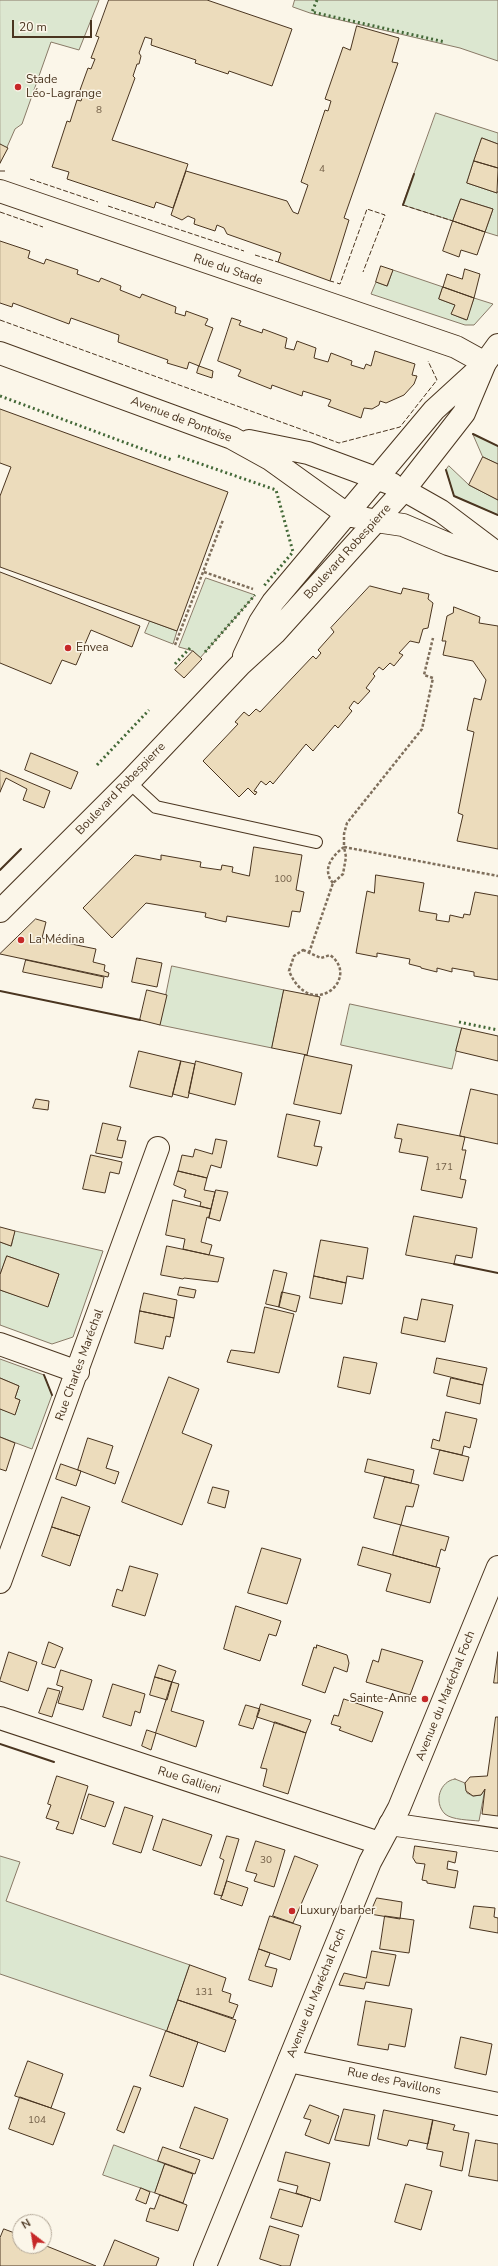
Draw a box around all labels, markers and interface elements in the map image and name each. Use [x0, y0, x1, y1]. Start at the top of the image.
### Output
scale bar [14, 12, 94, 38]
text: 20 m [19, 19, 47, 35]
place label: Stade Léo-Lagrange [26, 73, 102, 101]
marker: Stade Léo-Lagrange [13, 82, 23, 92]
house number: 8 [96, 105, 102, 117]
house number: 4 [319, 164, 325, 176]
street label: Rue du Stade [191, 251, 265, 289]
street label: Avenue de Pontoise [128, 394, 234, 446]
street label: Boulevard Robespierre [302, 502, 394, 602]
place label: Envea [76, 641, 109, 655]
marker: Envea [63, 643, 73, 653]
street label: Boulevard Robespierre [73, 740, 169, 838]
house number: 100 [274, 874, 292, 886]
place label: La Médina [29, 933, 85, 947]
marker: La Médina [16, 935, 26, 945]
house number: 171 [435, 1162, 453, 1174]
street label: Rue Charles Maréchal [53, 1307, 107, 1423]
street label: Avenue du Maréchal Foch [413, 1629, 479, 1763]
place label: Sainte-Anne [349, 1692, 417, 1706]
marker: Sainte-Anne [420, 1694, 430, 1704]
street label: Rue Gallieni [156, 1764, 222, 1798]
house number: 30 [260, 1855, 272, 1867]
place label: Luxury barber [300, 1904, 375, 1918]
marker: Luxury barber [287, 1906, 297, 1916]
street label: Avenue du Maréchal Foch [284, 1926, 350, 2060]
house number: 131 [195, 1987, 213, 1999]
street label: Rue des Pavillons [346, 2065, 442, 2099]
house number: 104 [28, 2115, 46, 2127]
north arrow [12, 2214, 52, 2254]
text: N [19, 2216, 33, 2233]

